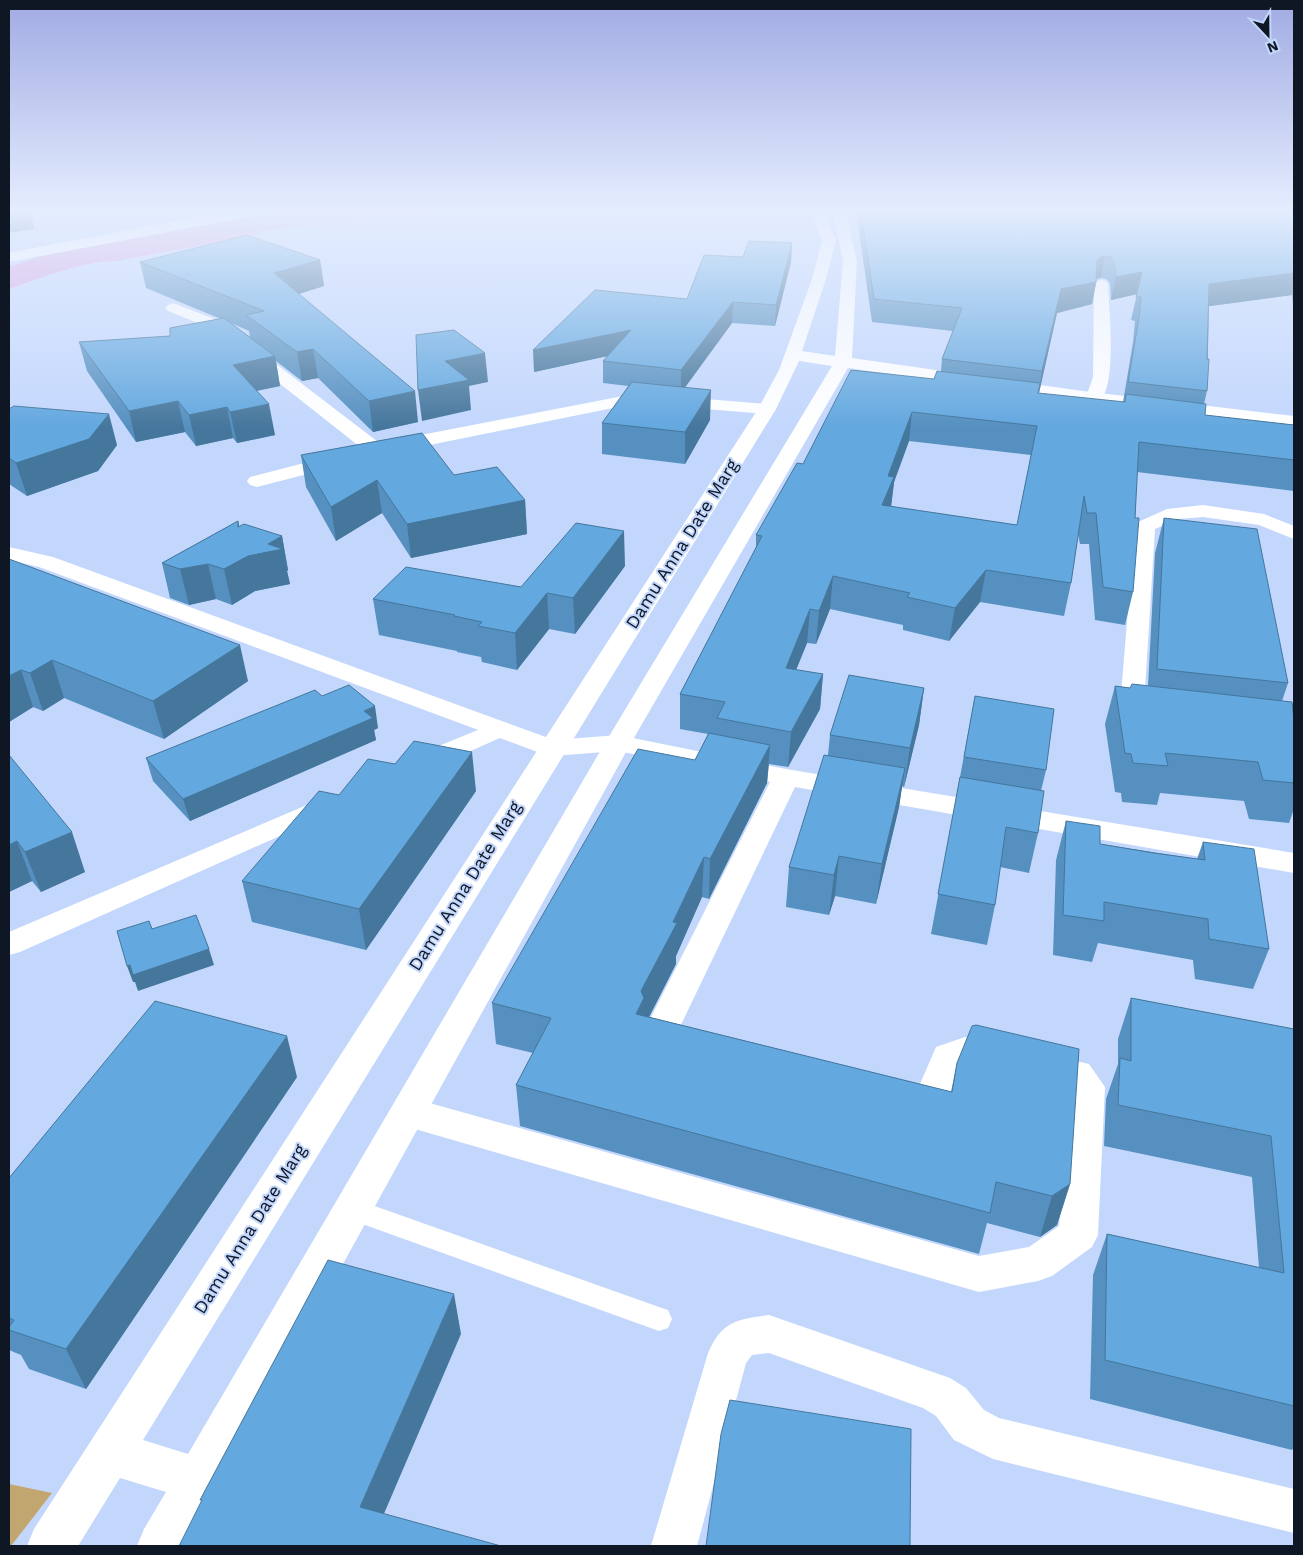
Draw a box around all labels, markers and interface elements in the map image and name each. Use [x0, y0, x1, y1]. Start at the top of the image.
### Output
north arrow [1243, 10, 1293, 60]
text: N [1265, 38, 1281, 56]
street label: Damu Anna Date Marg [621, 455, 743, 632]
street label: Damu Anna Date Marg [404, 797, 526, 974]
street label: Damu Anna Date Marg [189, 1140, 311, 1317]

